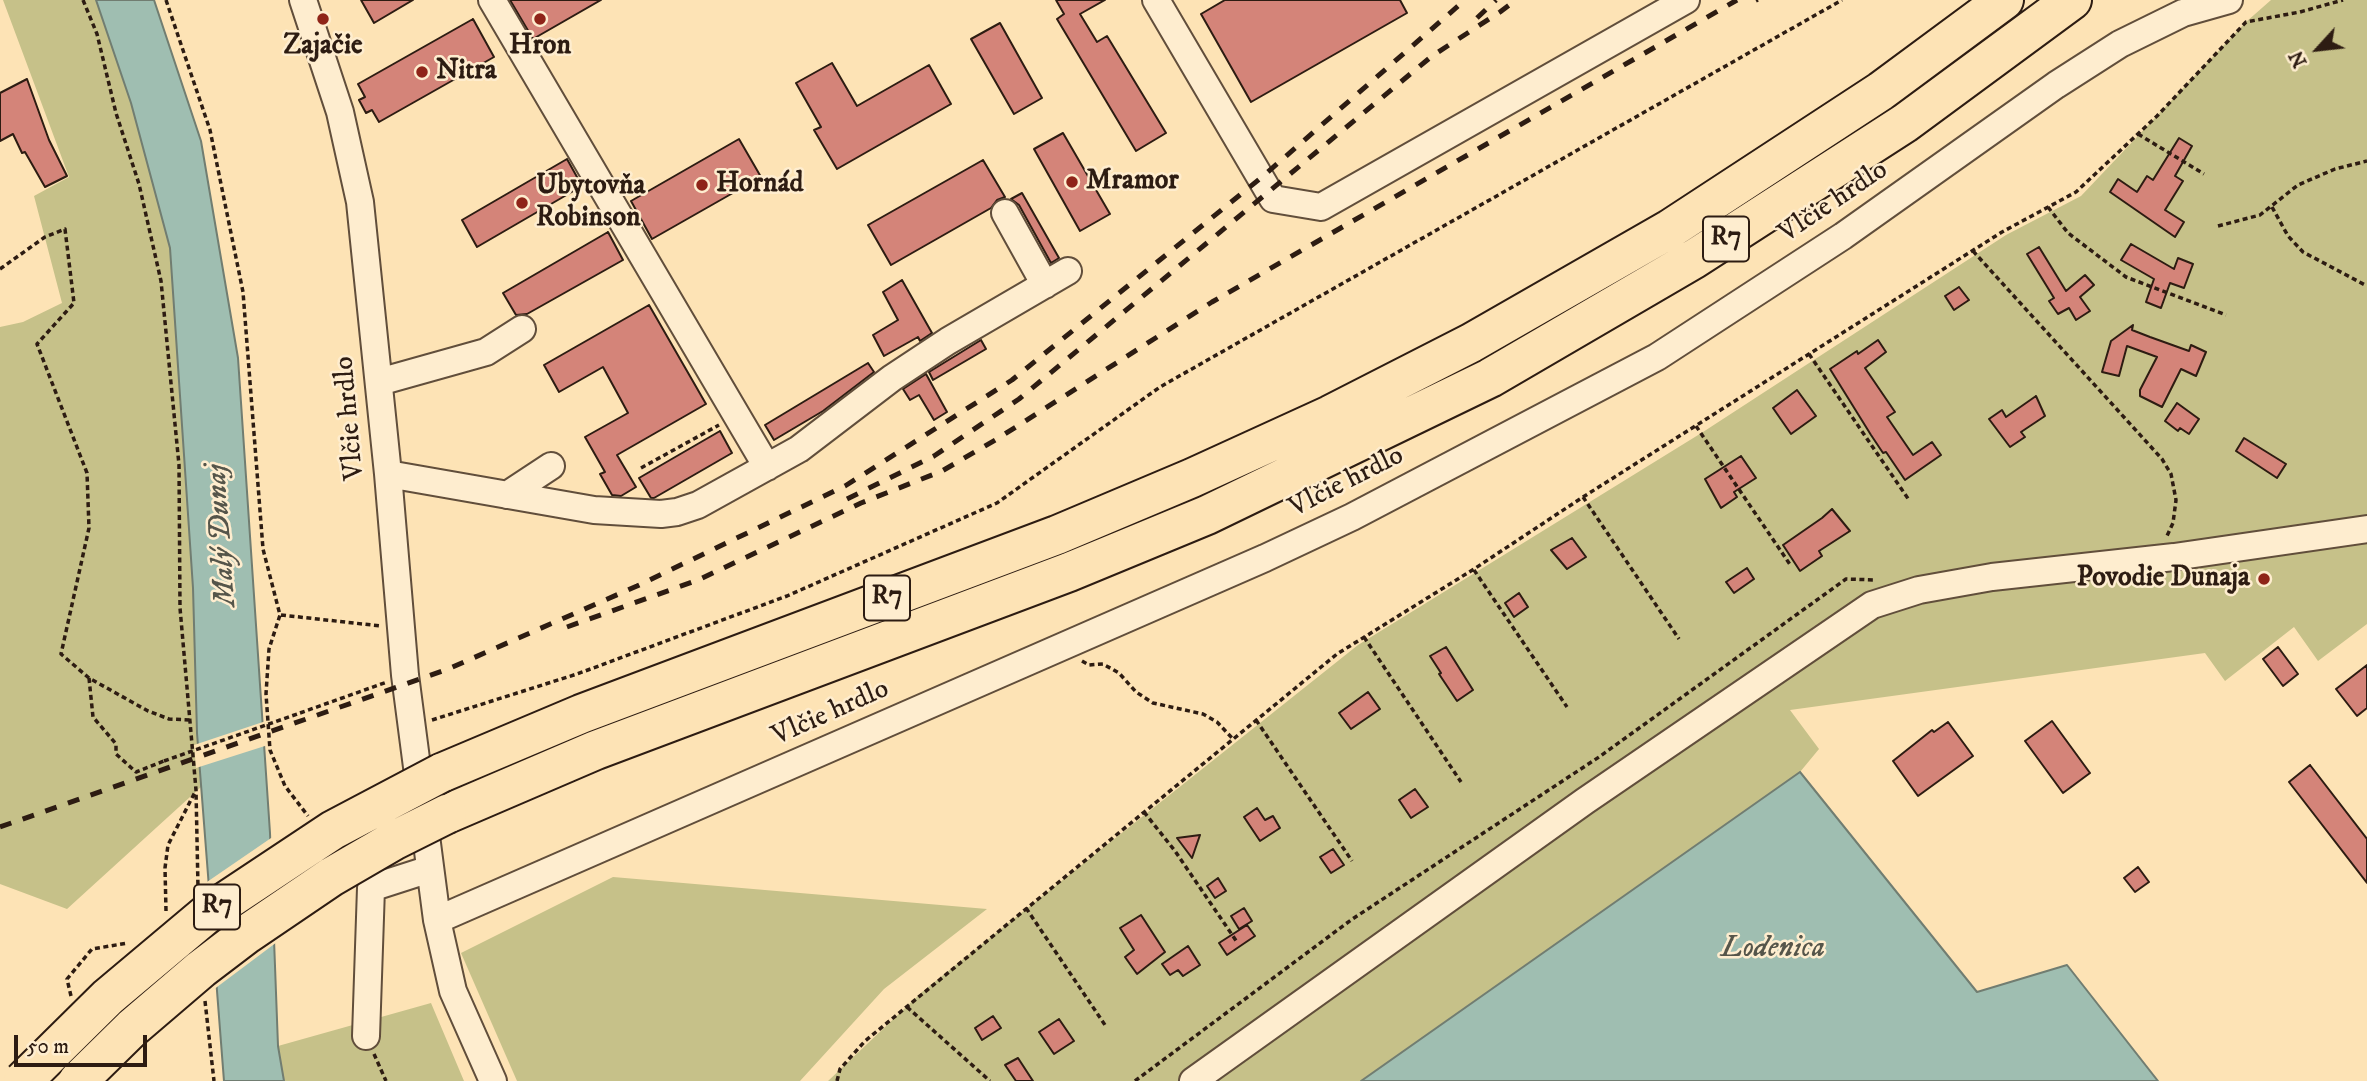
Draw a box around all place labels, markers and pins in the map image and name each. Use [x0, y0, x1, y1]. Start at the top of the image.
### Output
marker: Zajačie [315, 11, 331, 27]
marker: Hron [532, 11, 548, 27]
place label: Zajačie [283, 30, 363, 64]
place label: Hron [509, 30, 571, 64]
place label: Nitra [436, 55, 497, 89]
marker: Nitra [414, 64, 430, 80]
place label: Mramor [1086, 165, 1179, 199]
place label: Hornád [716, 168, 804, 202]
place label: Ubytovňa Robinson [536, 170, 646, 236]
marker: Mramor [1064, 174, 1080, 190]
marker: Hornád [694, 177, 710, 193]
marker: Ubytovňa Robinson [514, 195, 530, 211]
place label: Povodie Dunaja [2077, 562, 2250, 596]
marker: Povodie Dunaja [2256, 571, 2272, 587]

